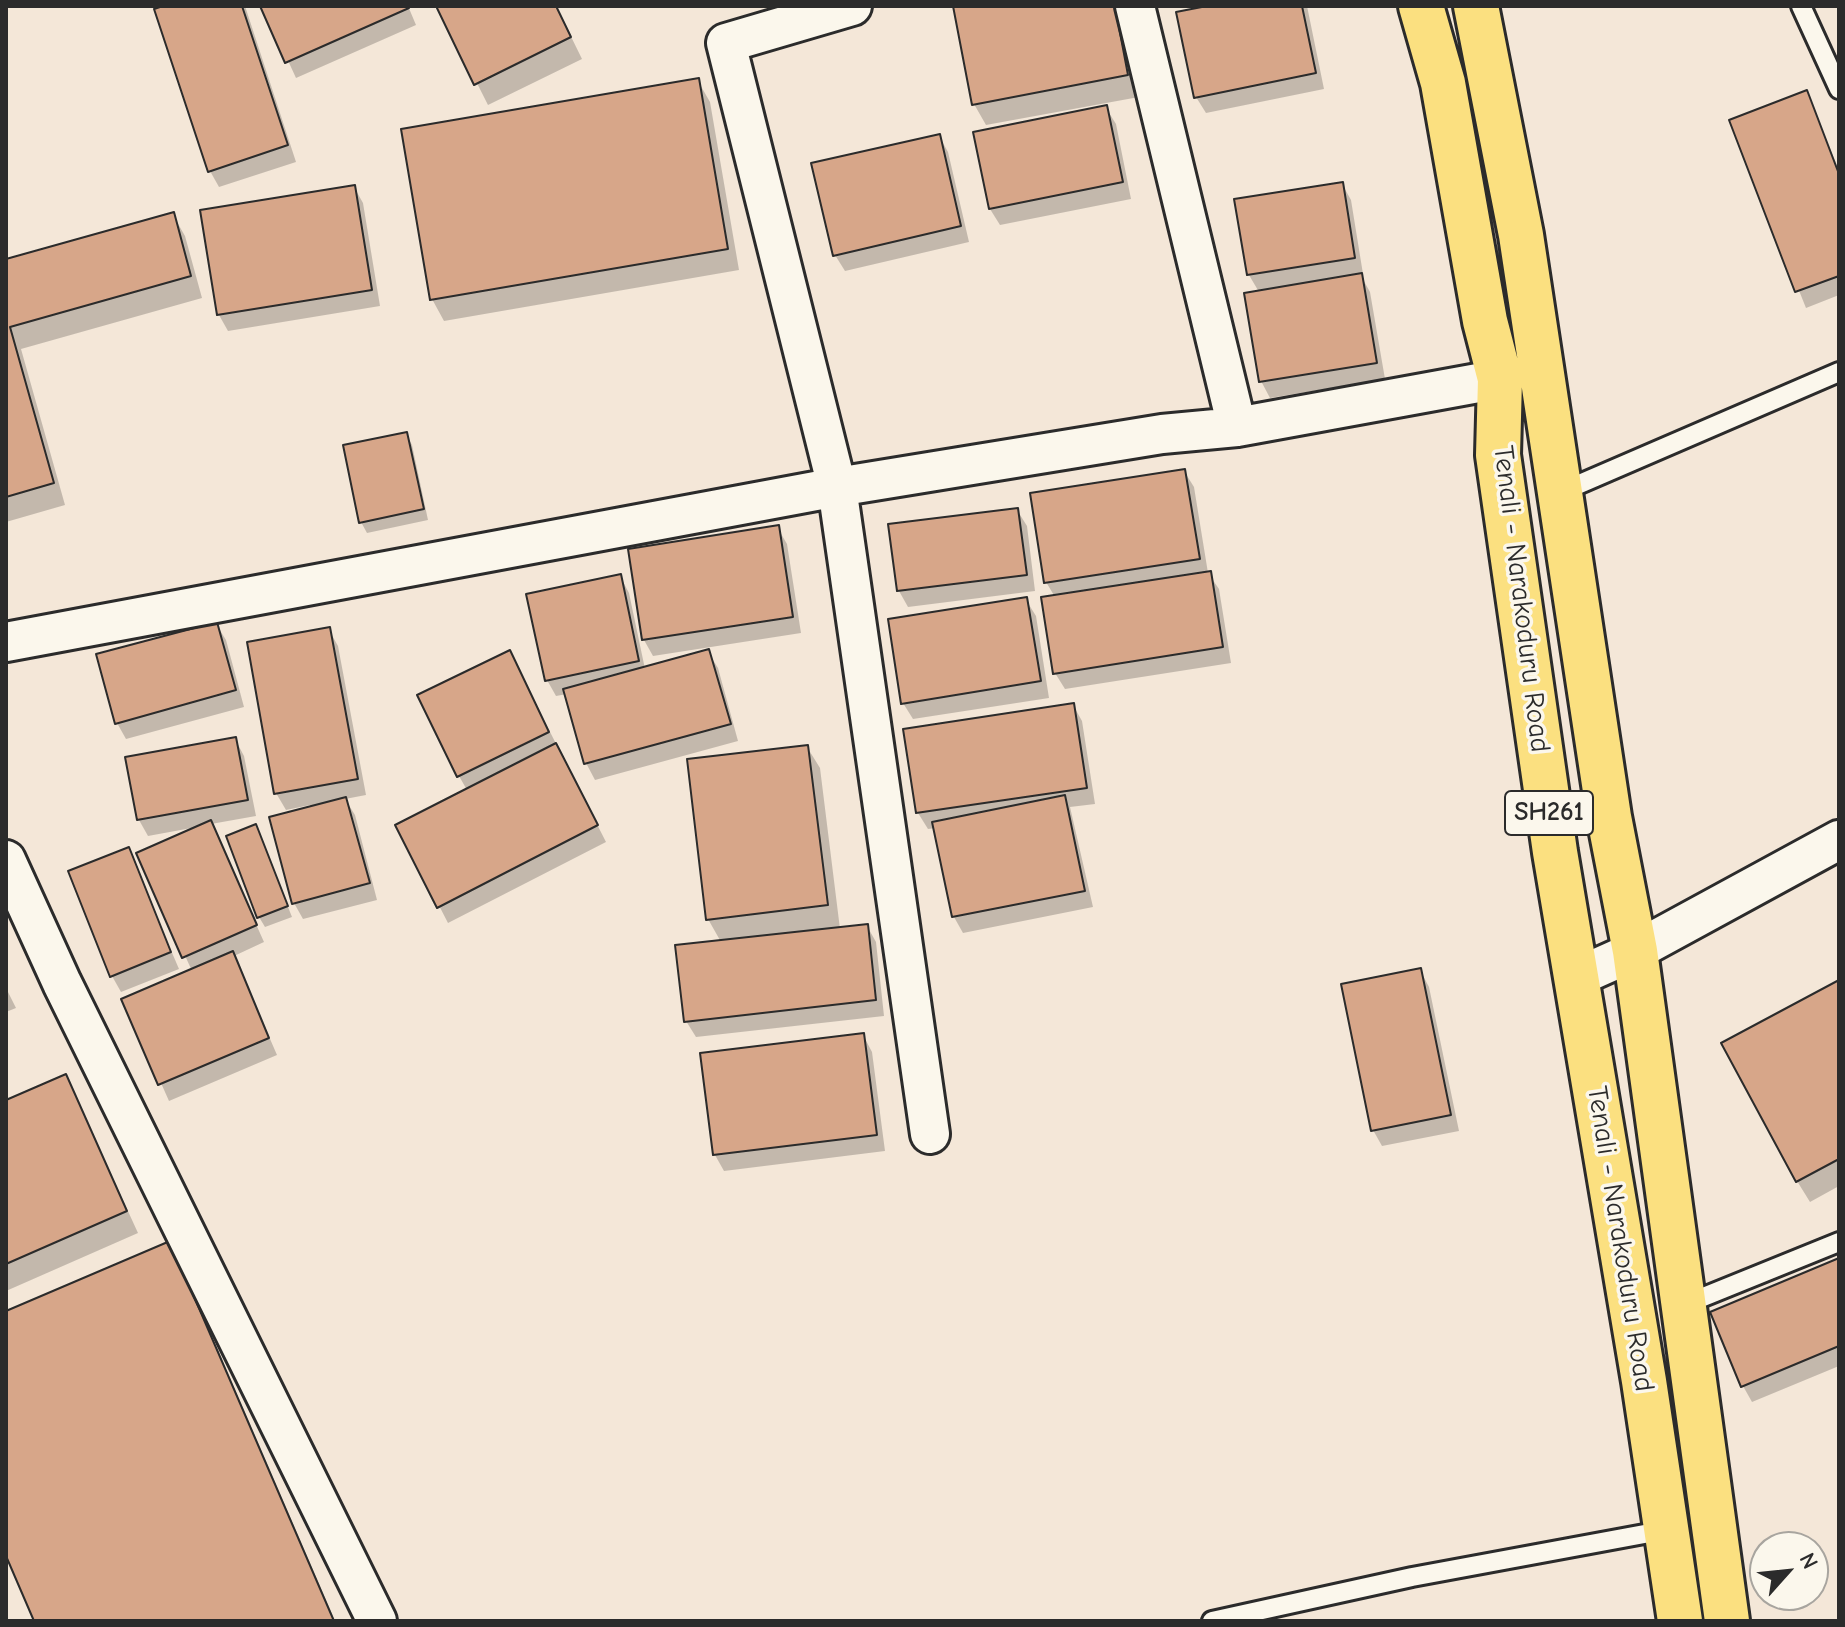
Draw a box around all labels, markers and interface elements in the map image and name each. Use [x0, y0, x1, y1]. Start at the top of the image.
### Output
street label: Tenali - Narakoduru Road [1486, 444, 1556, 754]
road number: SH261 [1505, 791, 1593, 835]
street label: Tenali - Narakoduru Road [1579, 1084, 1661, 1394]
north arrow [1749, 1531, 1829, 1611]
text: N [1794, 1549, 1823, 1573]

